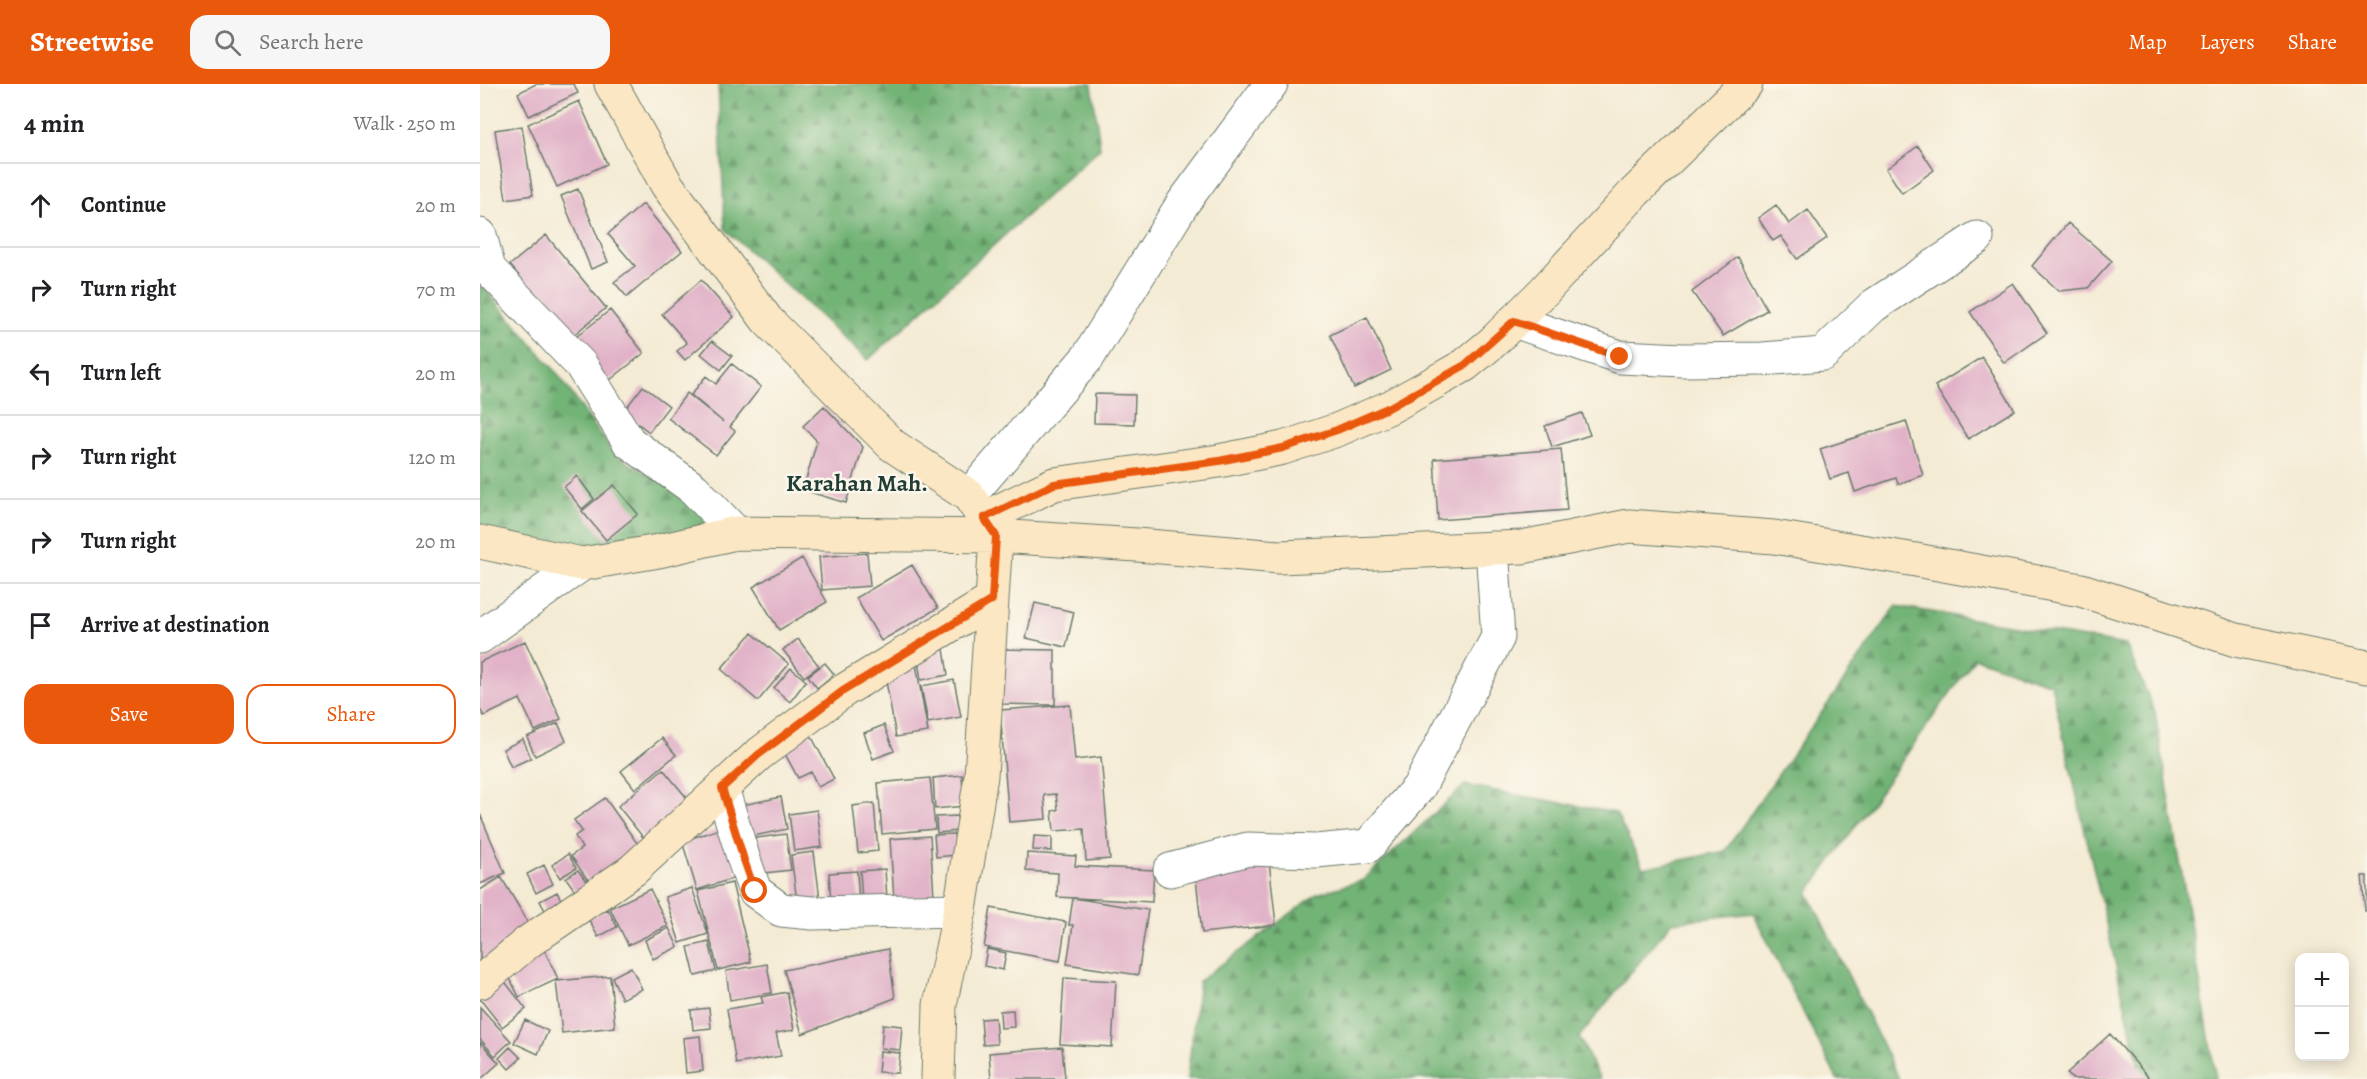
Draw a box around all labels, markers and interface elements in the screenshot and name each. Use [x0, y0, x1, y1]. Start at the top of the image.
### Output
search box [190, 15, 610, 69]
text: Streetwise [30, 23, 154, 61]
icon: search [211, 26, 244, 59]
text: Search here [259, 27, 364, 57]
text: Map [2128, 28, 2167, 56]
text: Layers [2200, 28, 2255, 56]
text: Share [2288, 28, 2337, 56]
text: 4 min [24, 106, 85, 141]
text: Walk · 250 m [354, 110, 456, 137]
icon: ahead [24, 189, 57, 222]
text: Continue [81, 190, 166, 220]
text: 20 m [415, 192, 456, 219]
icon: right [24, 273, 57, 306]
text: Turn right [81, 274, 177, 304]
text: 70 m [416, 276, 456, 303]
route end [1606, 343, 1632, 369]
icon: left [24, 357, 57, 390]
text: Turn left [81, 358, 161, 388]
text: 20 m [415, 360, 456, 387]
icon: right [24, 441, 57, 474]
text: Turn right [81, 442, 177, 472]
text: 120 m [408, 444, 456, 471]
district label: Karahan Mah. [786, 467, 928, 499]
icon: right [24, 525, 57, 558]
text: Turn right [81, 526, 177, 556]
text: 20 m [415, 528, 456, 555]
icon: arrive [24, 609, 57, 642]
text: Arrive at destination [81, 610, 270, 640]
button: Save [24, 684, 234, 744]
button: Share [246, 684, 456, 744]
route start [741, 877, 767, 903]
map controls [2295, 953, 2349, 1061]
button: + [2295, 953, 2349, 1007]
button: − [2295, 1007, 2349, 1061]

